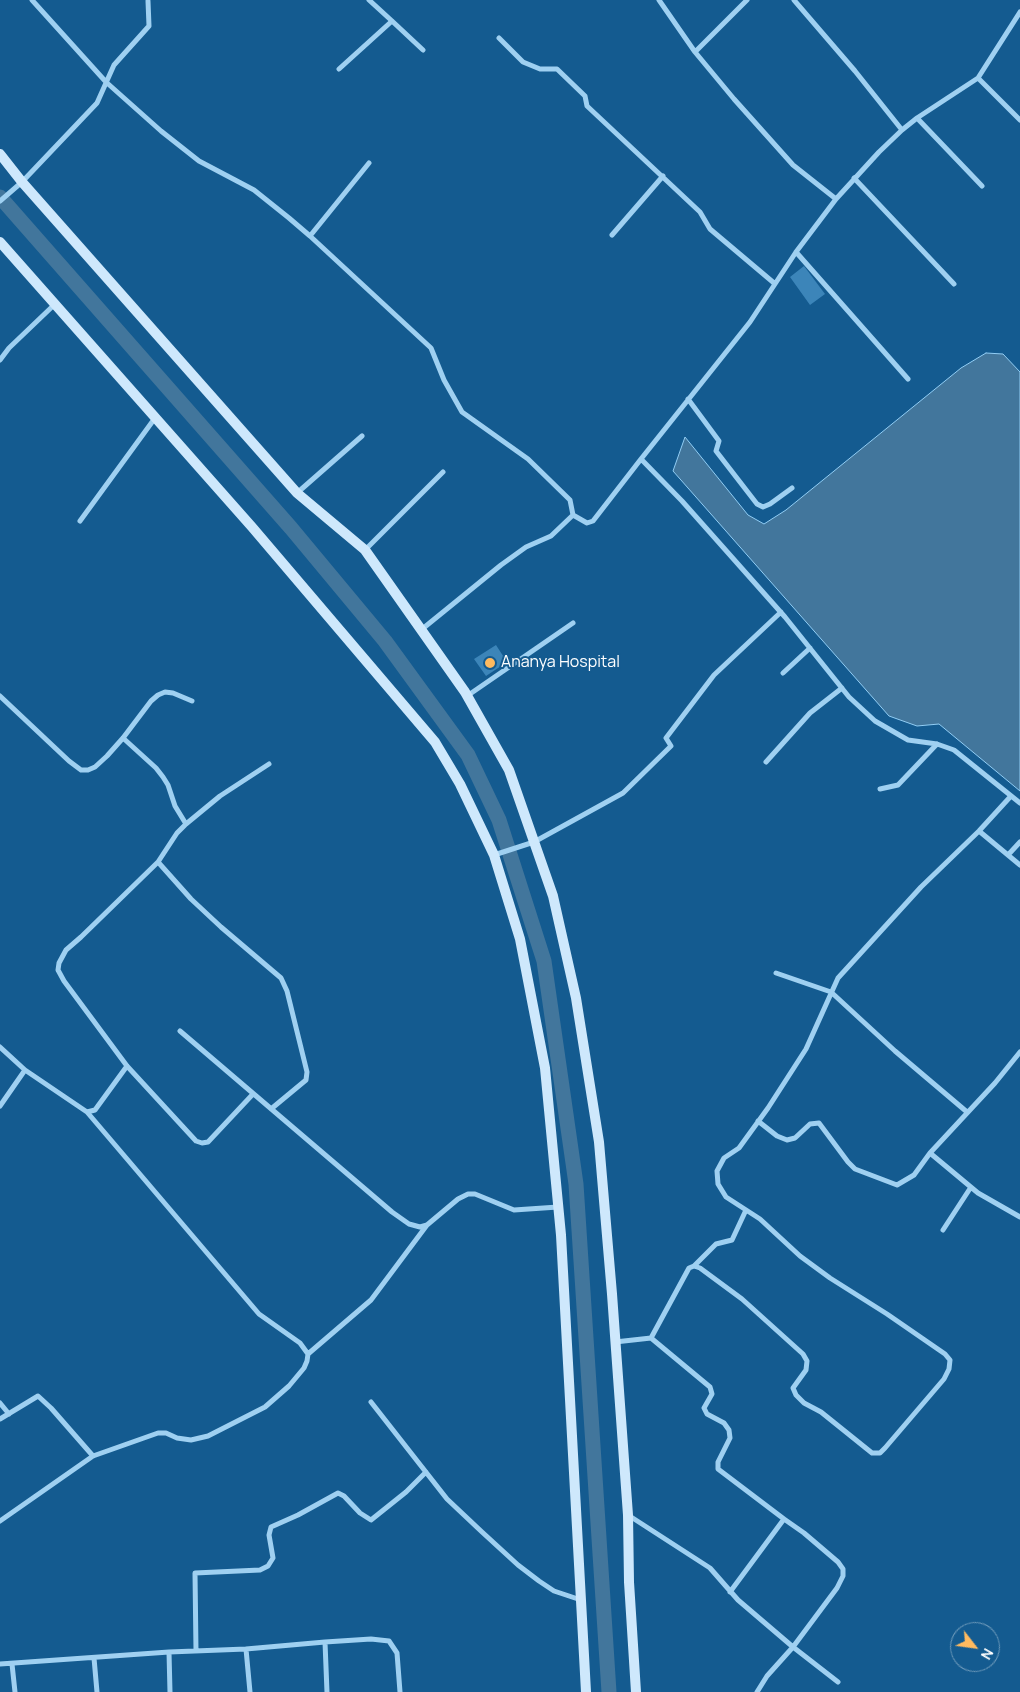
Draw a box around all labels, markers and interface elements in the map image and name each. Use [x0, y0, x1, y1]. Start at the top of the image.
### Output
place label: Ananya Hospital [501, 653, 620, 673]
marker: Ananya Hospital [483, 656, 497, 670]
north arrow [950, 1622, 1000, 1672]
text: N [977, 1645, 998, 1663]

